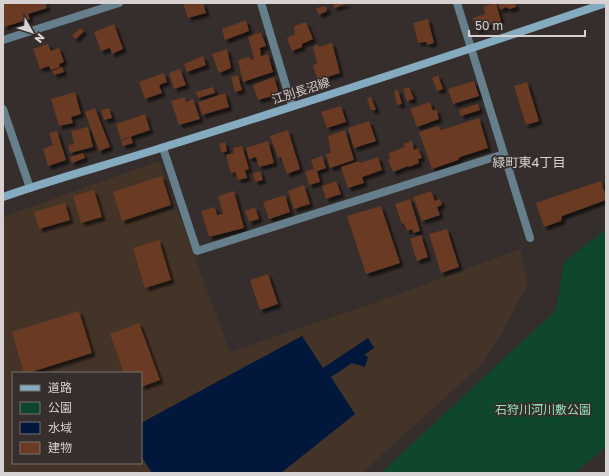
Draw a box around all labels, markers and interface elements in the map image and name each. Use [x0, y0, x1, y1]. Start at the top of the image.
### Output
north arrow [12, 12, 52, 52]
scale bar [469, 12, 585, 38]
text: 50 m [475, 18, 503, 33]
text: N [32, 31, 48, 46]
street label: 江別長沼線 [270, 74, 332, 107]
district label: 緑町東4丁目 [493, 154, 565, 170]
legend [12, 372, 142, 464]
text: 道路 [48, 380, 72, 395]
text: 公園 [48, 400, 72, 415]
park label: 石狩川河川敷公園 [495, 402, 591, 417]
text: 水域 [48, 420, 72, 435]
text: 建物 [48, 440, 72, 455]

